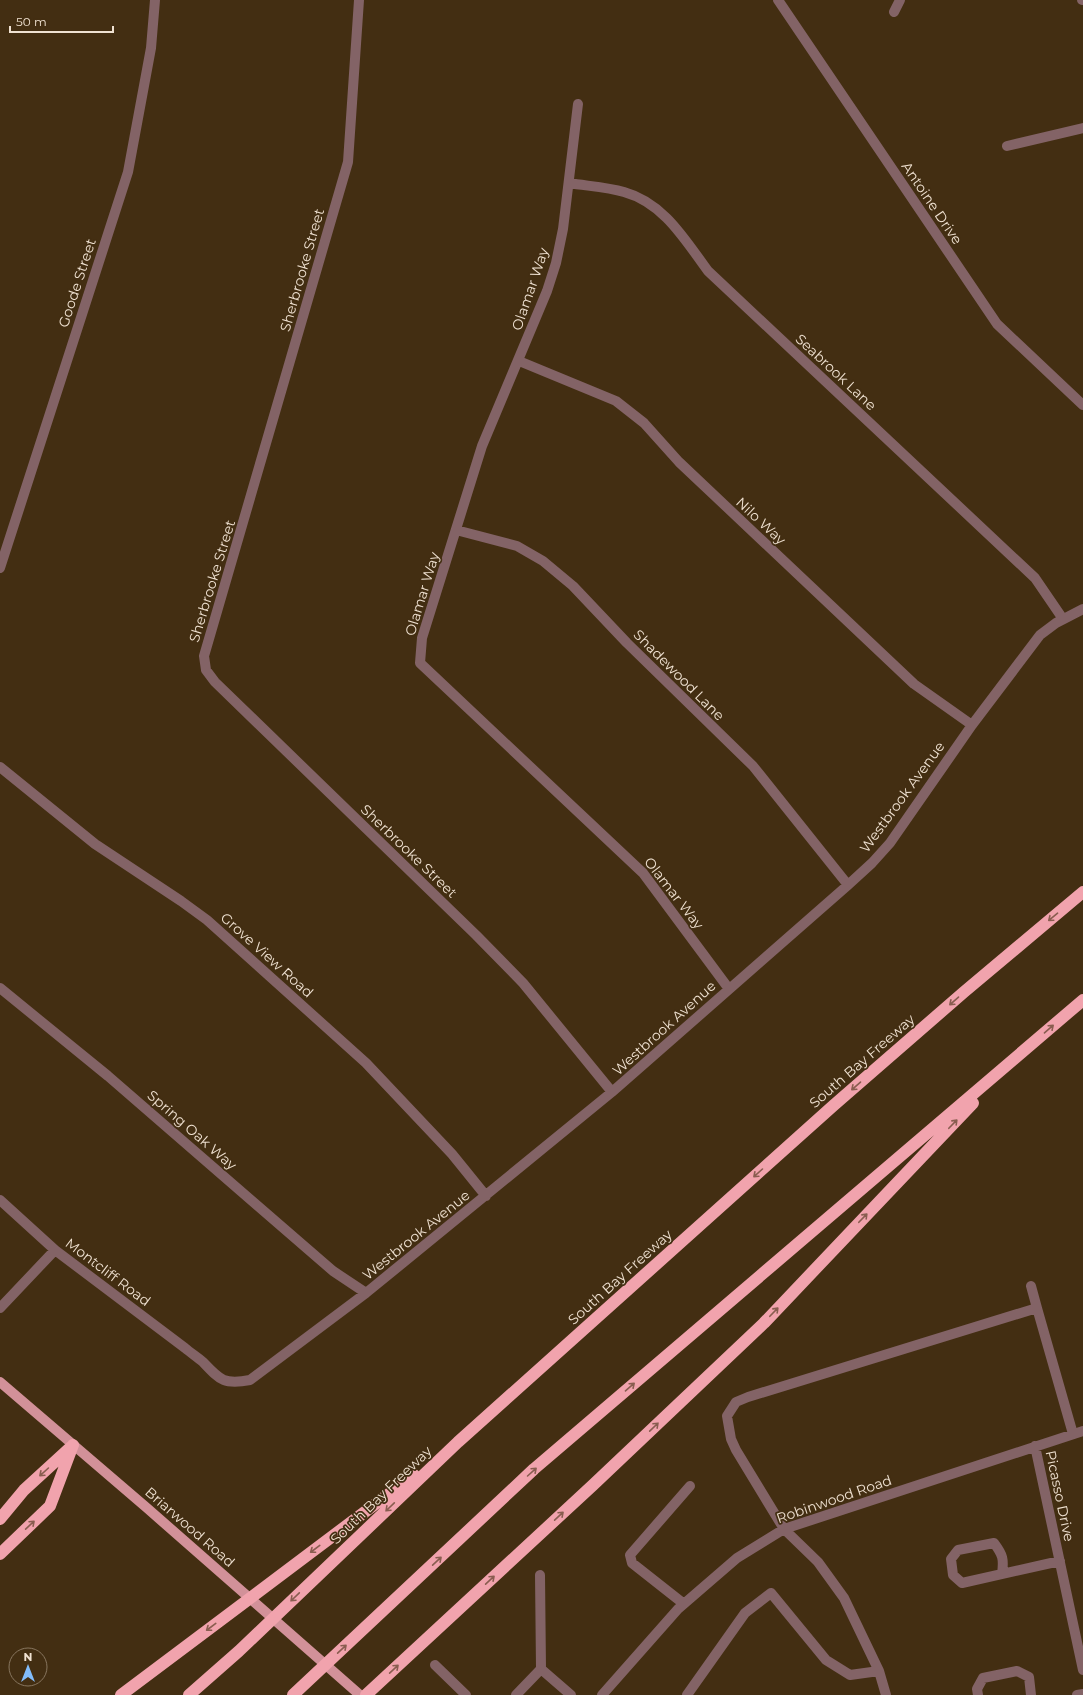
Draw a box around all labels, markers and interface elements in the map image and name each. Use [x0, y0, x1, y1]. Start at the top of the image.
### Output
scale bar [10, 8, 113, 34]
text: 50 m [16, 14, 47, 29]
street label: Antoine Drive [898, 158, 966, 248]
street label: Sherbrooke Street [276, 206, 328, 334]
street label: Goode Street [54, 236, 100, 330]
street label: Olamar Way [507, 245, 553, 333]
street label: Seabrook Lane [792, 330, 880, 414]
street label: Nilo Way [732, 493, 790, 549]
street label: Sherbrooke Street [185, 517, 239, 644]
street label: Olamar Way [401, 550, 443, 638]
street label: Shadewood Lane [630, 626, 728, 724]
street label: Westbrook Avenue [856, 738, 948, 856]
street label: Sherbrooke Street [357, 800, 461, 902]
street label: Olamar Way [640, 853, 708, 933]
street label: Grove View Road [217, 909, 317, 1001]
one-way arrow [1048, 913, 1058, 922]
street label: Westbrook Avenue [609, 977, 719, 1079]
one-way arrow [948, 997, 959, 1006]
street label: South Bay Freeway [806, 1010, 919, 1112]
one-way arrow [1044, 1025, 1054, 1034]
one-way arrow [850, 1082, 861, 1091]
street label: Spring Oak Way [144, 1086, 241, 1174]
one-way arrow [948, 1119, 958, 1129]
one-way arrow [754, 1168, 764, 1177]
street label: Westbrook Avenue [359, 1186, 473, 1284]
one-way arrow [859, 1213, 868, 1223]
street label: South Bay Freeway [564, 1225, 676, 1329]
street label: Montcliff Road [62, 1234, 154, 1310]
one-way arrow [769, 1307, 778, 1317]
one-way arrow [625, 1383, 636, 1392]
one-way arrow [649, 1423, 659, 1432]
street label: South Bay Freeway [327, 1442, 436, 1548]
street label: Picasso Drive [1042, 1449, 1078, 1543]
one-way arrow [39, 1467, 50, 1476]
one-way arrow [526, 1468, 536, 1477]
street label: Robinwood Road [774, 1471, 894, 1527]
street label: Briarwood Road [141, 1483, 239, 1571]
one-way arrow [385, 1502, 395, 1511]
one-way arrow [554, 1512, 564, 1521]
one-way arrow [25, 1520, 35, 1529]
one-way arrow [310, 1545, 321, 1553]
one-way arrow [431, 1556, 442, 1565]
one-way arrow [485, 1576, 495, 1585]
one-way arrow [290, 1592, 300, 1602]
one-way arrow [206, 1623, 217, 1631]
one-way arrow [336, 1645, 347, 1654]
north arrow [8, 1647, 48, 1687]
text: N [24, 1650, 32, 1664]
one-way arrow [389, 1664, 400, 1673]

